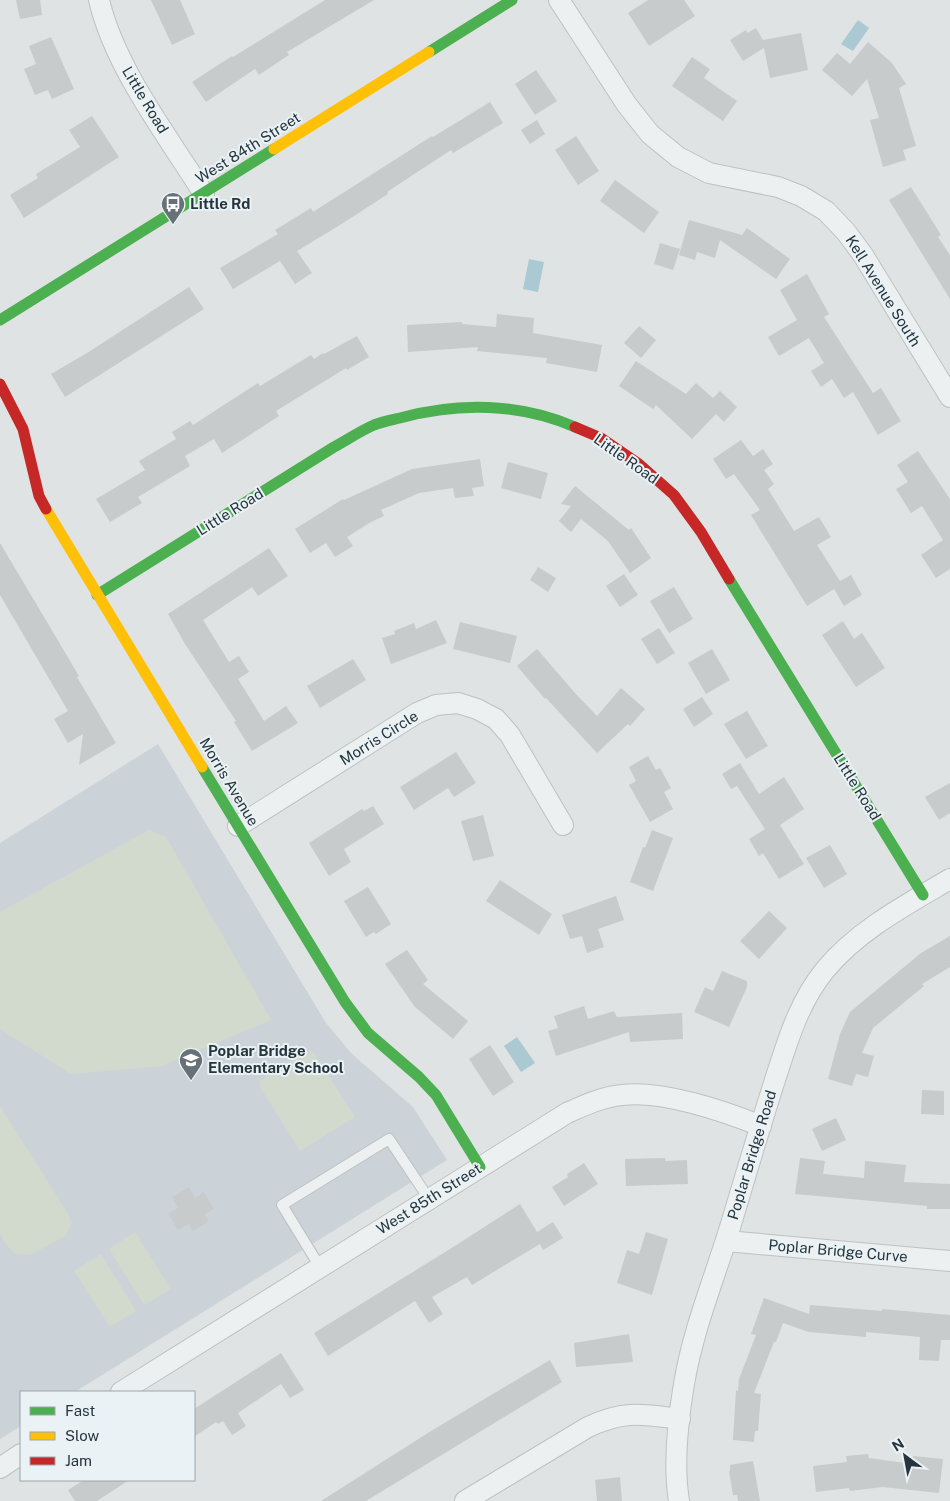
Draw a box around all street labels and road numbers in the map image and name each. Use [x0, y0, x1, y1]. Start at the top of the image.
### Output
street label: Little Road [119, 63, 172, 136]
street label: West 84th Street [192, 108, 303, 187]
street label: Kell Avenue South [842, 232, 924, 349]
street label: Little Road [591, 430, 662, 487]
street label: Little Road [193, 484, 266, 539]
street label: Morris Circle [337, 707, 421, 768]
street label: Morris Avenue [196, 735, 262, 829]
street label: Little Road [830, 750, 885, 823]
street label: Poplar Bridge Road [724, 1088, 779, 1222]
street label: West 85th Street [373, 1159, 484, 1238]
street label: Poplar Bridge Curve [768, 1236, 908, 1265]

